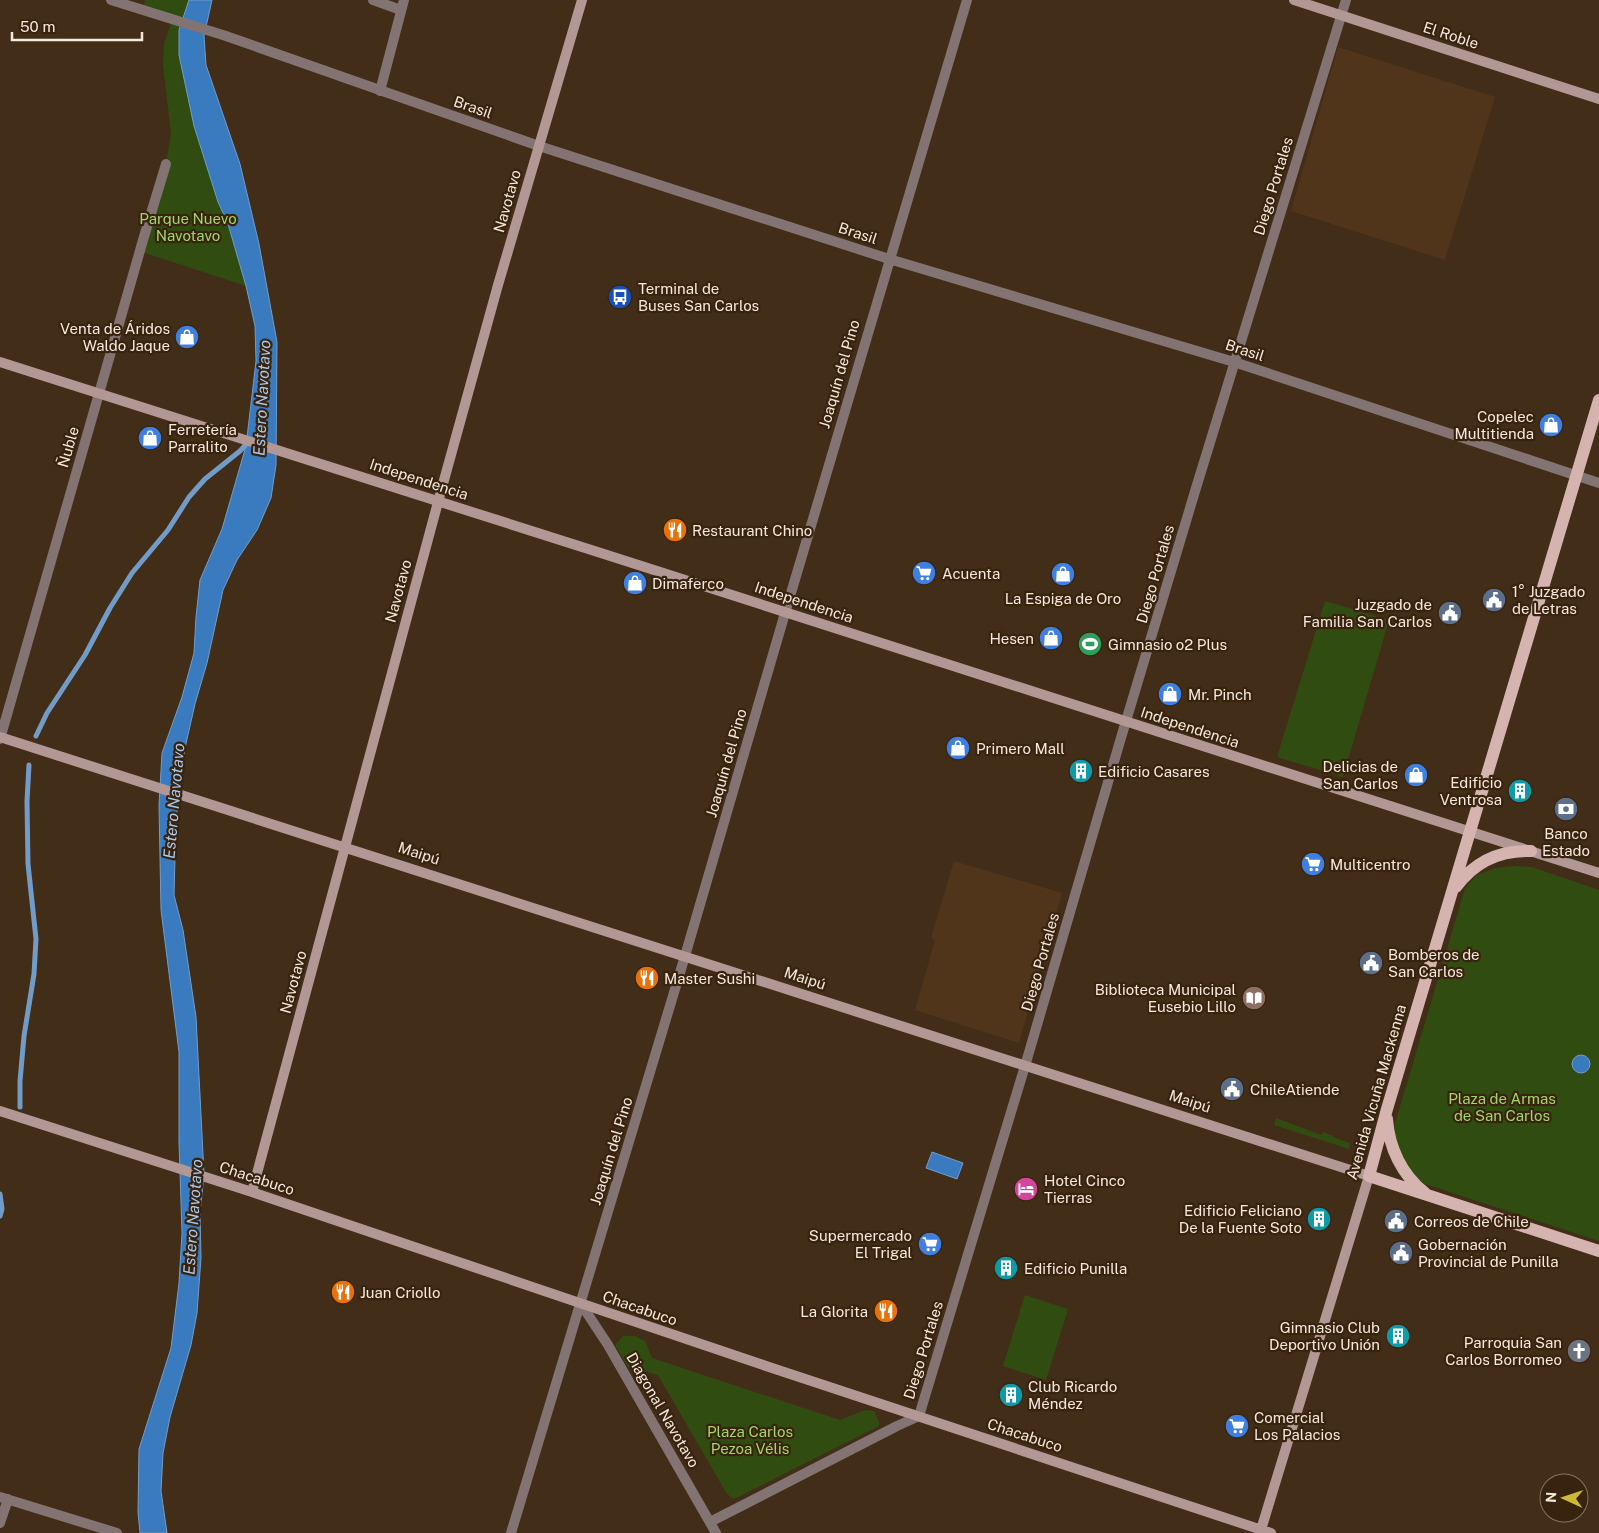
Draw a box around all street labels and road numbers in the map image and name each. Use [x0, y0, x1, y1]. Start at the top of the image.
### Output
street label: El Roble [1421, 18, 1481, 52]
street label: Brasil [451, 92, 495, 122]
street label: Diego Portales [1250, 135, 1296, 237]
street label: Navotavo [490, 168, 524, 234]
street label: Brasil [836, 219, 880, 247]
street label: Joaquín del Pino [815, 318, 863, 430]
street label: Brasil [1223, 336, 1267, 364]
street label: Ñuble [54, 425, 82, 469]
street label: Independencia [368, 455, 470, 503]
street label: Diego Portales [1133, 523, 1177, 625]
street label: Navotavo [381, 558, 415, 624]
street label: Independencia [753, 578, 855, 626]
street label: Independencia [1139, 703, 1241, 751]
street label: Joaquín del Pino [702, 707, 750, 819]
street label: Maipú [396, 838, 442, 868]
street label: Diego Portales [1018, 911, 1062, 1013]
street label: Navotavo [276, 949, 310, 1015]
street label: Maipú [782, 963, 828, 993]
street label: Avenida Vicuña Mackenna [1343, 1002, 1409, 1182]
street label: Maipú [1167, 1086, 1213, 1116]
street label: Joaquín del Pino [586, 1095, 636, 1207]
street label: Chacabuco [217, 1158, 297, 1198]
street label: Chacabuco [600, 1287, 680, 1329]
street label: Diego Portales [900, 1299, 946, 1401]
street label: Diagonal Navotavo [623, 1350, 703, 1470]
street label: Chacabuco [985, 1415, 1065, 1455]

